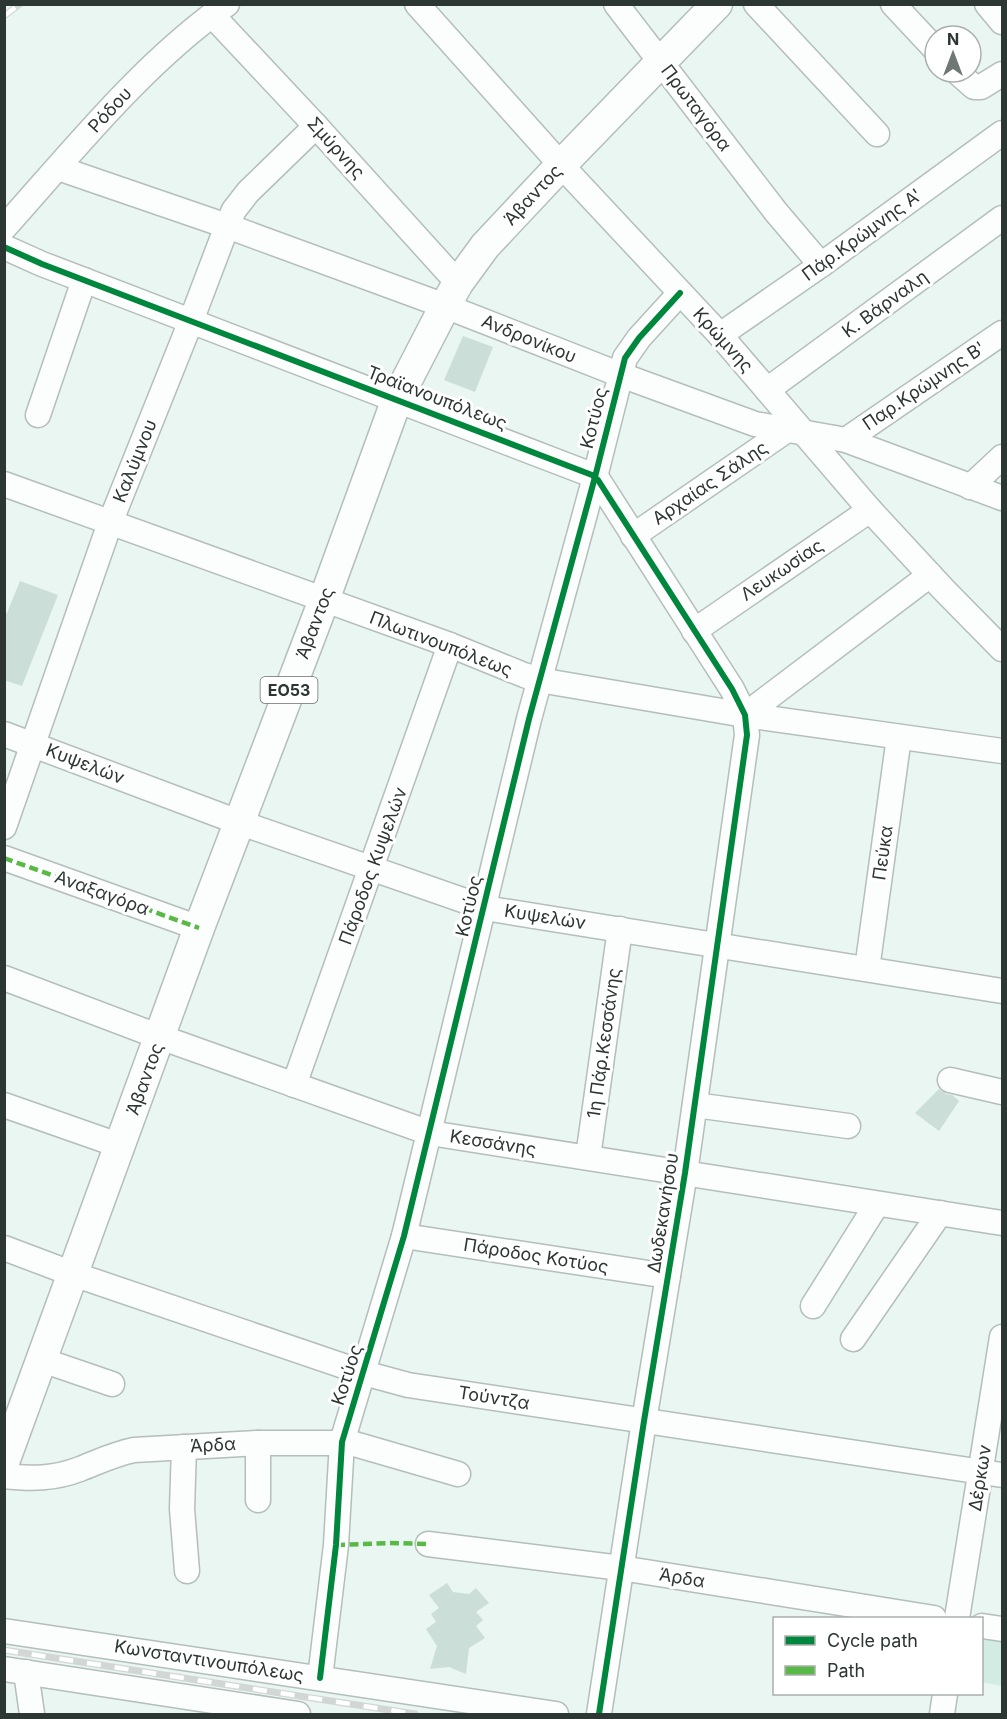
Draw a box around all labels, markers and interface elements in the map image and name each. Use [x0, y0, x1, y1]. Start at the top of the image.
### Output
north arrow [923, 24, 983, 84]
text: N [947, 29, 959, 49]
street label: Πρωταγόρα [657, 60, 736, 155]
street label: Ρόδου [83, 83, 136, 137]
street label: Σμύρνης [303, 113, 370, 183]
street label: Άβαντος [499, 160, 566, 229]
street label: Πάρ.Κρώμνης Α' [798, 184, 926, 285]
street label: Κ. Βάρναλη [838, 265, 932, 342]
street label: Κρώμνης [689, 303, 758, 376]
street label: Ανδρονίκου [479, 310, 580, 367]
street label: Παρ.Κρώμνης Β' [858, 337, 989, 434]
street label: Τραϊανουπόλεως [364, 361, 510, 434]
street label: Κοτύος [576, 385, 611, 451]
street label: Καλύμνου [108, 416, 161, 505]
street label: Αρχαίας Σάλης [648, 436, 771, 529]
street label: Λευκωσίας [736, 534, 827, 605]
street label: Άβαντος [291, 584, 338, 662]
street label: Πλωτινουπόλεως [367, 607, 516, 680]
road number: ΕΟ53 [260, 677, 318, 703]
street label: Κυψελών [43, 739, 128, 788]
street label: Πάροδος Κυψελών [334, 784, 411, 947]
street label: Πεύκα [868, 824, 897, 882]
street label: Αναξαγόρα [52, 866, 152, 919]
street label: Κοτύος [451, 873, 486, 939]
street label: Κυψελών [503, 900, 588, 933]
street label: 1η Πάρ.Κεσσάνης [583, 966, 624, 1119]
street label: Άβαντος [122, 1040, 167, 1118]
street label: Κεσσάνης [448, 1125, 538, 1160]
street label: Δωδεκανήσου [643, 1151, 682, 1274]
street label: Πάροδος Κοτύος [462, 1234, 610, 1277]
street label: Κοτύος [327, 1342, 366, 1408]
street label: Τούντζα [457, 1382, 531, 1414]
street label: Άρδα [190, 1433, 236, 1456]
street label: Δέρκων [964, 1443, 995, 1513]
street label: Άρδα [658, 1564, 706, 1591]
legend [773, 1617, 983, 1695]
text: Cycle path [827, 1630, 918, 1651]
street label: Κωνσταντινουπόλεως [113, 1635, 305, 1686]
text: Path [827, 1660, 865, 1681]

